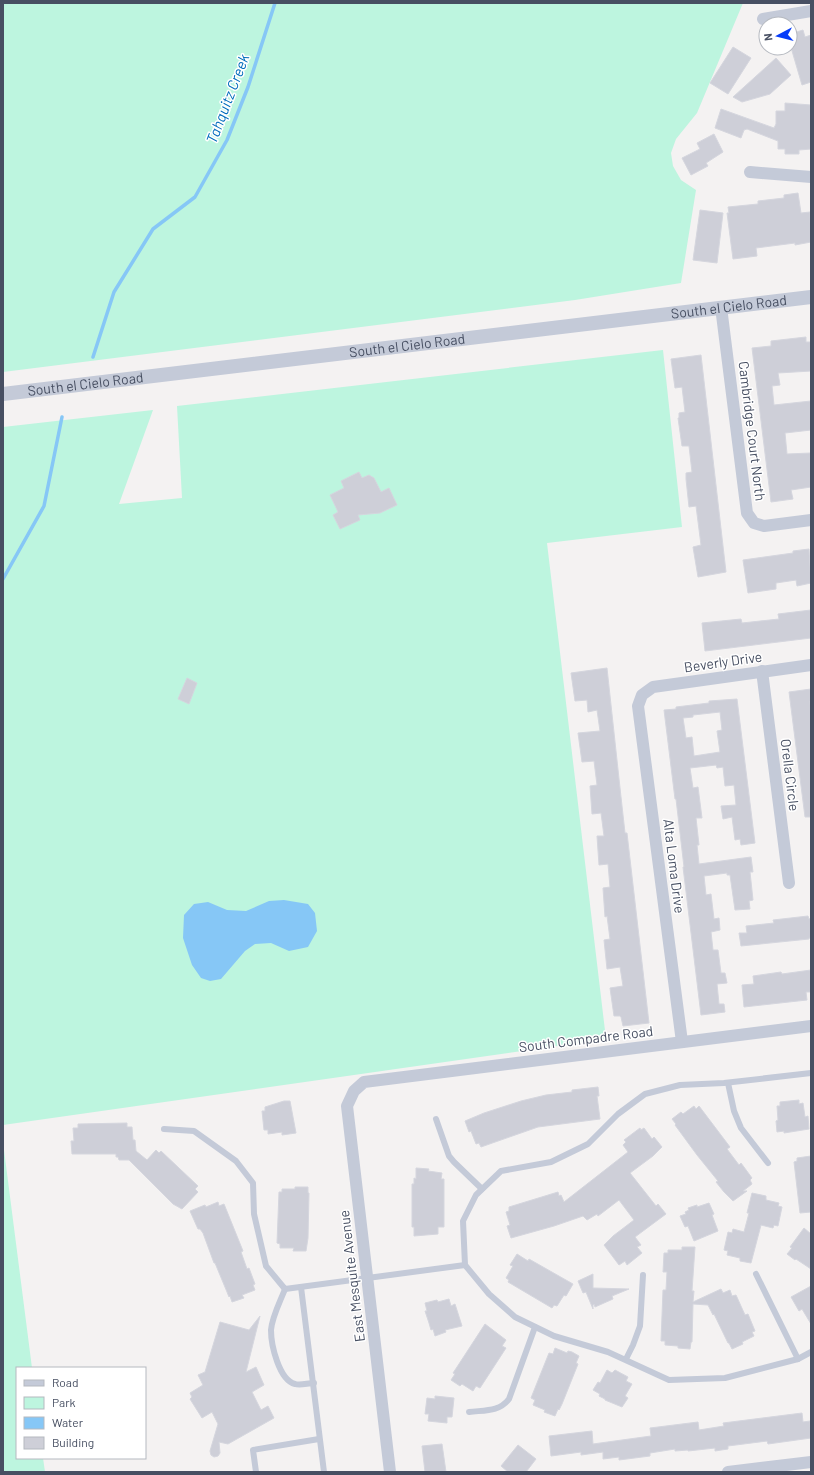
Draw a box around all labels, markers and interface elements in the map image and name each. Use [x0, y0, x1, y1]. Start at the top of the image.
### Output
north arrow [758, 16, 798, 56]
text: N [761, 33, 774, 42]
water label: Tahquitz Creek [202, 51, 253, 146]
street label: South el Cielo Road [670, 291, 788, 322]
street label: South el Cielo Road [348, 330, 466, 360]
street label: Cambridge Court North [735, 360, 770, 502]
street label: South el Cielo Road [26, 368, 144, 399]
street label: Beverly Drive [683, 648, 763, 675]
street label: Orella Circle [778, 738, 803, 812]
street label: Alta Loma Drive [660, 818, 689, 914]
street label: South Compadre Road [518, 1022, 654, 1055]
street label: East Mesquite Avenue [335, 1209, 368, 1343]
legend [16, 1367, 146, 1459]
text: Road [52, 1375, 79, 1389]
text: Park [52, 1395, 76, 1409]
text: Water [52, 1415, 84, 1429]
text: Building [52, 1435, 94, 1449]

